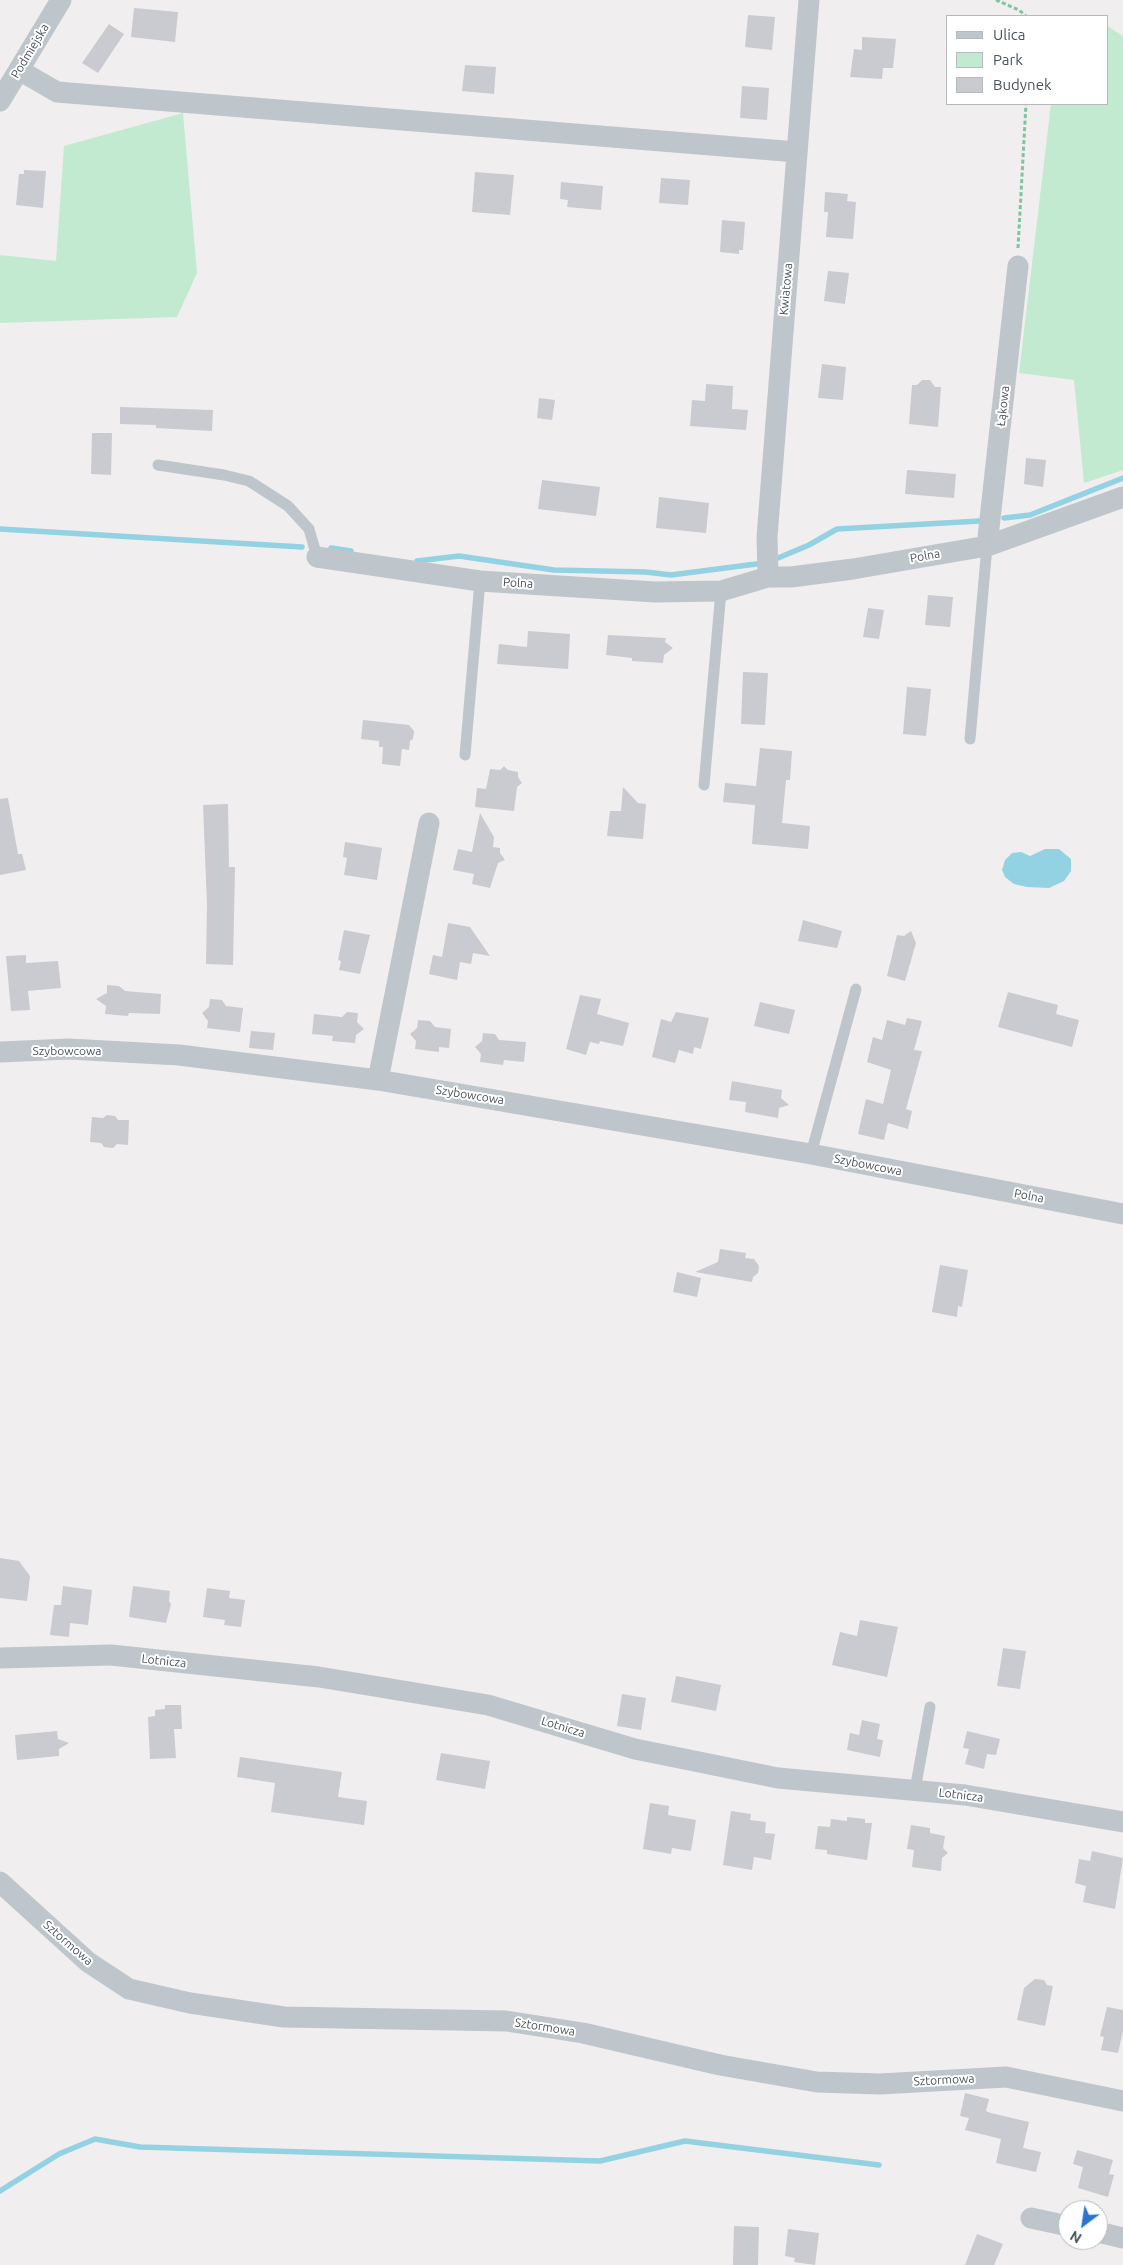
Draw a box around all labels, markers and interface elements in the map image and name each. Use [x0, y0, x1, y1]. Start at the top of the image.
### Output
legend [946, 15, 1108, 105]
street label: Podmiejska [8, 21, 52, 81]
text: Ulica [993, 26, 1025, 43]
text: Park [993, 51, 1023, 68]
text: Budynek [993, 76, 1052, 93]
street label: Kwiatowa [777, 262, 795, 316]
street label: Łąkowa [994, 385, 1012, 427]
street label: Polna [909, 546, 941, 566]
street label: Polna [502, 575, 534, 591]
street label: Szybowcowa [33, 1044, 101, 1058]
street label: Szybowcowa [435, 1082, 505, 1108]
street label: Szybowcowa [833, 1151, 903, 1179]
street label: Polna [1013, 1186, 1045, 1206]
street label: Lotnicza [141, 1651, 187, 1671]
street label: Lotnicza [539, 1714, 587, 1740]
street label: Lotnicza [938, 1785, 984, 1805]
street label: Sztormowa [40, 1918, 96, 1968]
street label: Sztormowa [514, 2015, 576, 2039]
street label: Sztormowa [913, 2071, 975, 2089]
north arrow [1058, 2200, 1108, 2250]
text: N [1067, 2227, 1084, 2247]

